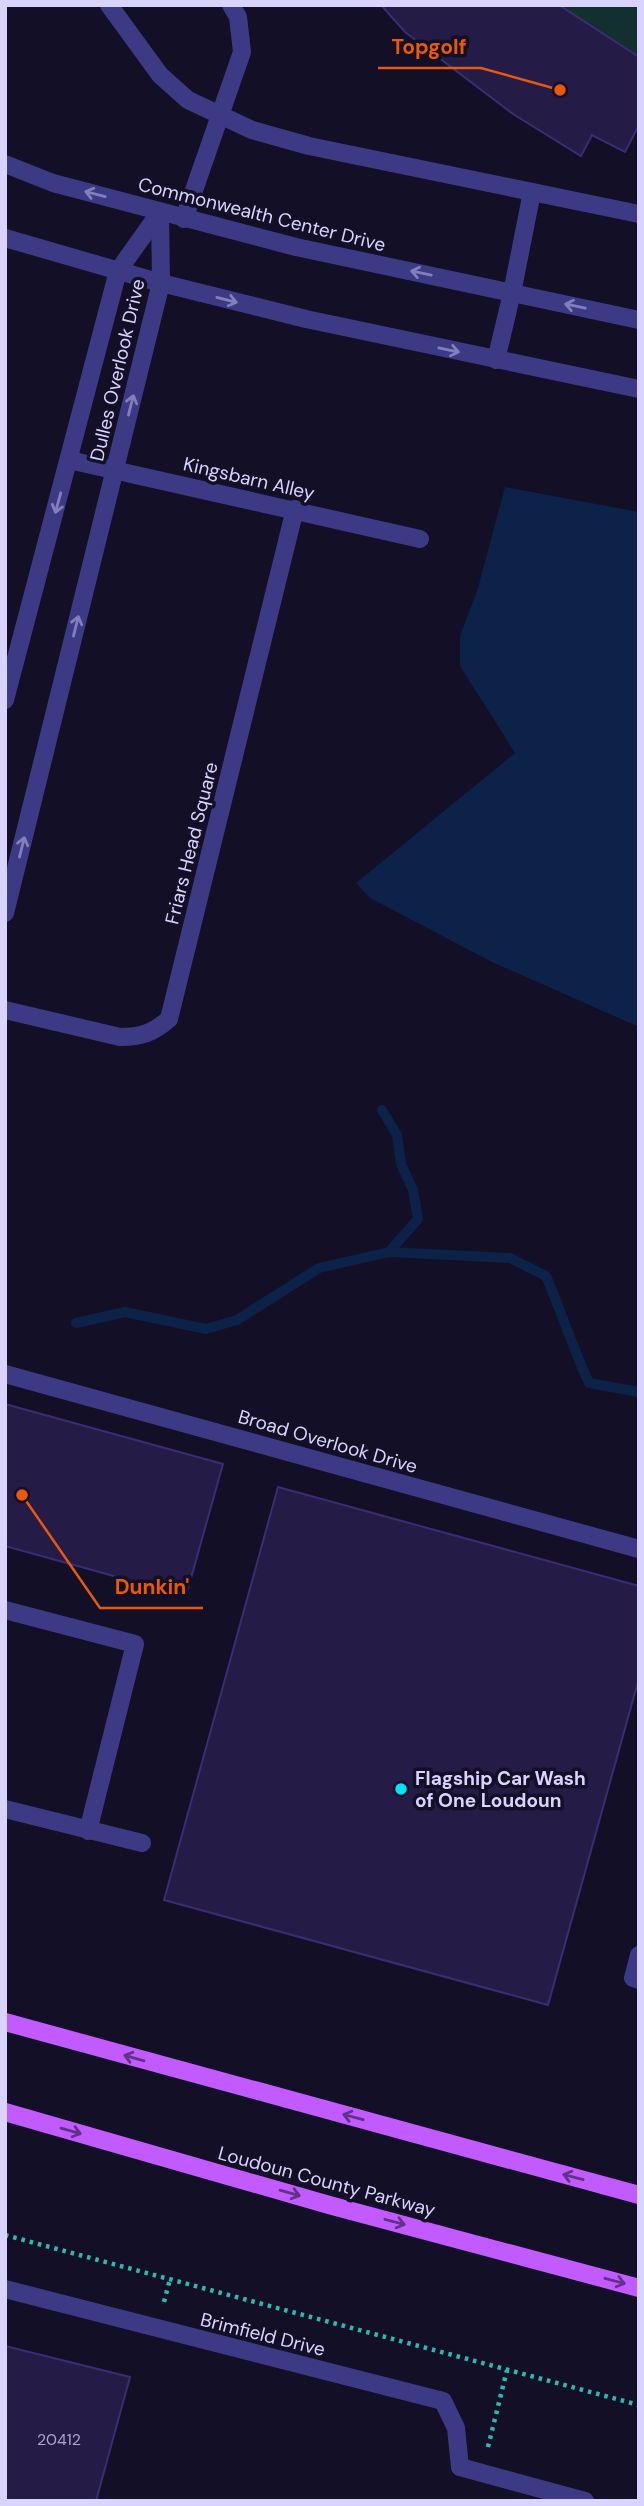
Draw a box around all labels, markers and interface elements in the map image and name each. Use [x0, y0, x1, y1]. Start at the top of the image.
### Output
callout: Topgolf [378, 26, 481, 68]
text: Topgolf [392, 33, 466, 61]
street label: Commonwealth Center Drive [136, 172, 388, 257]
one-way arrow [84, 187, 106, 200]
one-way arrow [410, 266, 433, 280]
street label: Dulles Overlook Drive [84, 277, 151, 464]
one-way arrow [215, 294, 238, 307]
one-way arrow [564, 299, 587, 313]
one-way arrow [437, 344, 460, 358]
one-way arrow [125, 394, 138, 417]
street label: Kingsbarn Alley [181, 451, 317, 506]
one-way arrow [51, 491, 64, 514]
one-way arrow [70, 615, 83, 638]
street label: Friars Head Square [159, 759, 224, 927]
one-way arrow [16, 836, 29, 859]
street label: Broad Overlook Drive [235, 1404, 420, 1479]
callout: Dunkin' [100, 1566, 203, 1608]
text: Dunkin' [115, 1573, 189, 1601]
place label: Flagship Car Wash of One Loudoun [415, 1766, 586, 1813]
marker: Flagship Car Wash of One Loudoun [393, 1781, 409, 1797]
one-way arrow [123, 2051, 145, 2064]
one-way arrow [342, 2110, 365, 2123]
one-way arrow [59, 2125, 82, 2138]
street label: Loudoun County Parkway [216, 2140, 439, 2223]
one-way arrow [562, 2170, 585, 2183]
one-way arrow [278, 2188, 300, 2201]
one-way arrow [383, 2216, 406, 2229]
one-way arrow [603, 2275, 626, 2288]
street label: Brimfield Drive [198, 2307, 328, 2362]
house number: 20412 [37, 2429, 81, 2450]

